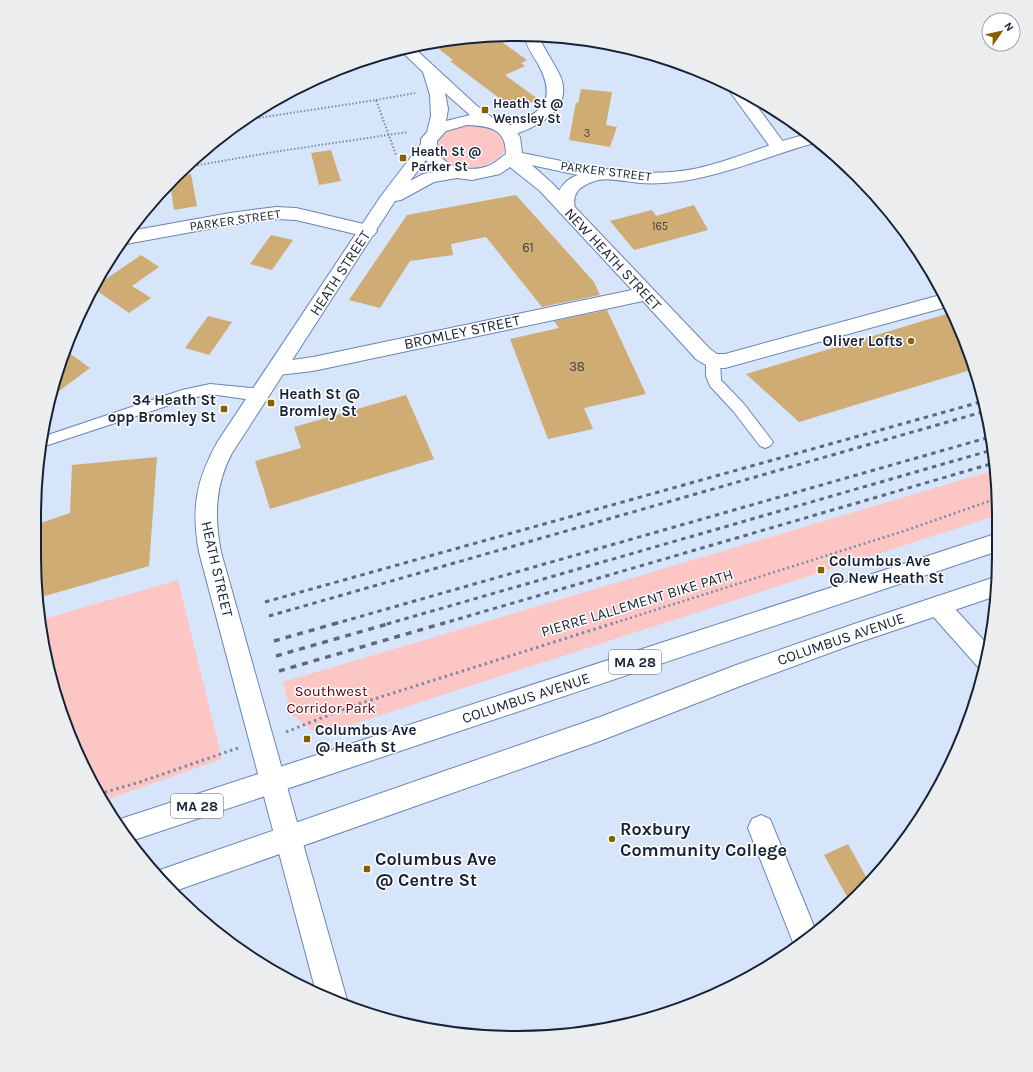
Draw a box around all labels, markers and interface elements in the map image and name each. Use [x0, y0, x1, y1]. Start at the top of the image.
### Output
north arrow [981, 12, 1021, 52]
text: N [1001, 20, 1016, 34]
place label: Heath St @ Wensley St [493, 96, 563, 126]
marker: Heath St @ Wensley St [480, 105, 490, 115]
house number: 3 [584, 127, 590, 140]
place label: Heath St @ Parker St [411, 144, 481, 174]
marker: Heath St @ Parker St [398, 153, 408, 163]
street label: PARKER STREET [560, 158, 653, 184]
street label: NEW HEATH STREET [561, 204, 665, 314]
street label: PARKER STREET [188, 206, 282, 234]
house number: 165 [652, 220, 668, 233]
street label: HEATH STREET [306, 227, 374, 319]
house number: 61 [522, 240, 534, 255]
street label: BROMLEY STREET [402, 311, 522, 353]
place label: Oliver Lofts [823, 332, 903, 350]
marker: Oliver Lofts [906, 336, 916, 346]
house number: 38 [569, 359, 585, 374]
place label: Heath St @ Bromley St [279, 385, 360, 420]
place label: 34 Heath St opp Bromley St [108, 391, 216, 426]
marker: Heath St @ Bromley St [266, 398, 276, 408]
marker: 34 Heath St opp Bromley St [219, 404, 229, 414]
street label: HEATH STREET [197, 519, 237, 619]
place label: Columbus Ave @ New Heath St [829, 552, 944, 587]
street label: PIERRE LALLEMENT BIKE PATH [539, 565, 735, 641]
marker: Columbus Ave @ New Heath St [816, 565, 826, 575]
street label: COLUMBUS AVENUE [775, 609, 907, 669]
road number: MA 28 [609, 650, 661, 674]
street label: COLUMBUS AVENUE [460, 669, 592, 727]
park label: Southwest Corridor Park [286, 682, 376, 717]
place label: Columbus Ave @ Heath St [315, 721, 416, 756]
marker: Columbus Ave @ Heath St [302, 734, 312, 744]
road number: MA 28 [171, 794, 223, 818]
place label: Roxbury Community College [620, 818, 787, 861]
marker: Roxbury Community College [607, 834, 617, 844]
place label: Columbus Ave @ Centre St [375, 848, 497, 891]
marker: Columbus Ave @ Centre St [362, 864, 372, 874]

